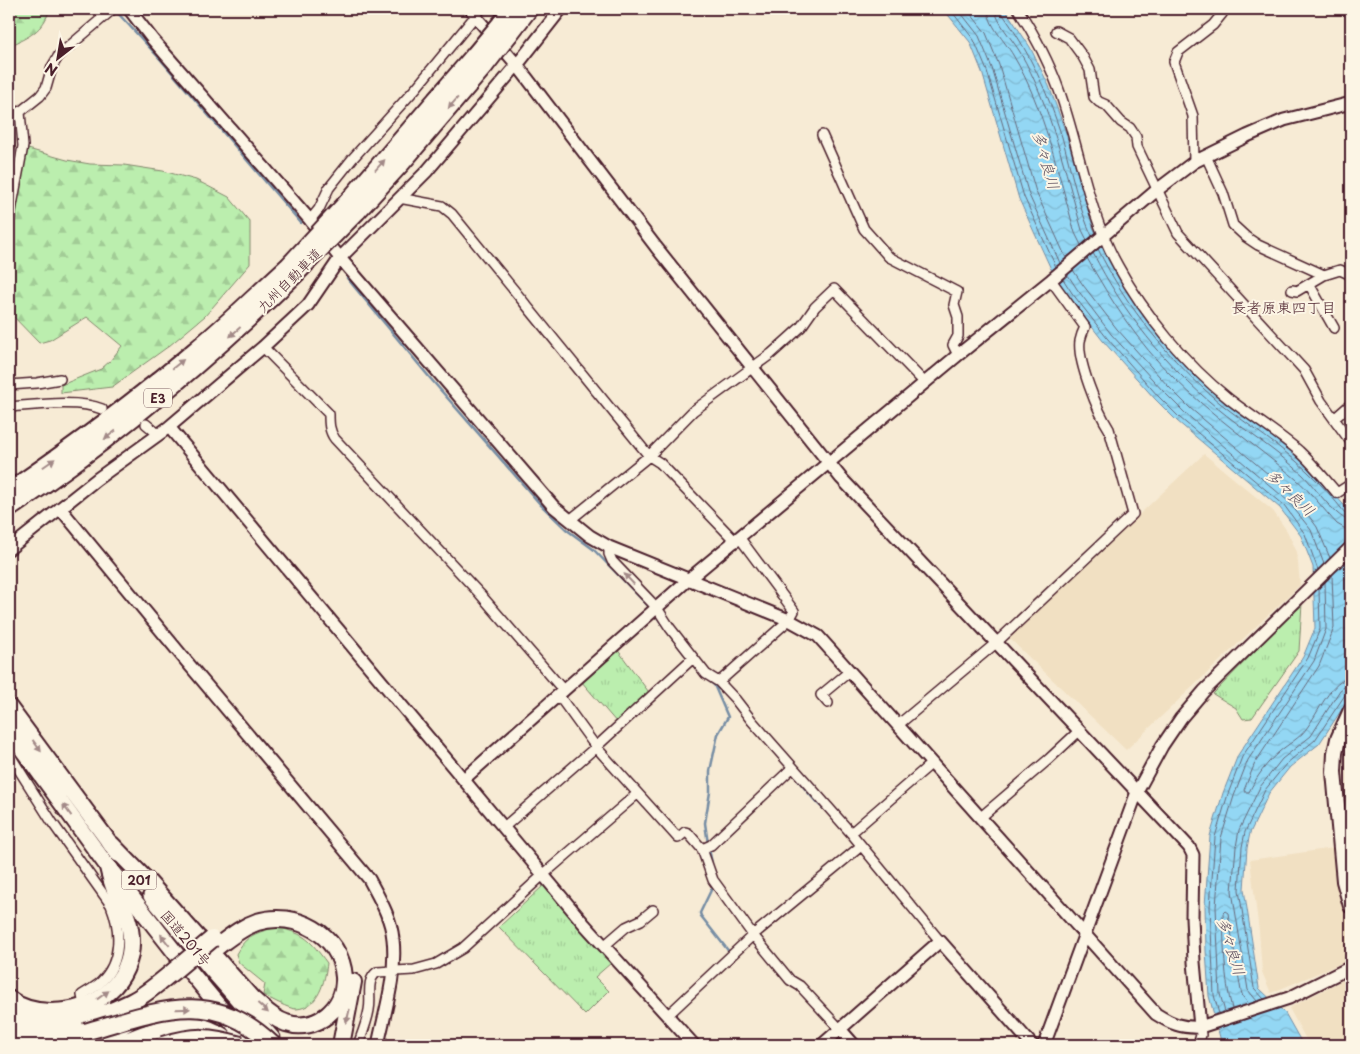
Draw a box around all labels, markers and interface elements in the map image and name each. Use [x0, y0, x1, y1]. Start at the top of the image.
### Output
north arrow [32, 32, 82, 82]
text: N [41, 58, 61, 81]
one-way arrow [448, 97, 459, 110]
water label: 多々良川 [1028, 128, 1066, 192]
one-way arrow [374, 160, 386, 172]
street label: 九州自動車道 [252, 243, 326, 317]
district label: 長者原東四丁目 [1231, 295, 1337, 318]
one-way arrow [230, 326, 242, 338]
one-way arrow [171, 359, 184, 370]
road number: E3 [144, 388, 172, 408]
one-way arrow [104, 430, 117, 441]
one-way arrow [42, 458, 56, 468]
water label: 多々良川 [1261, 463, 1321, 521]
one-way arrow [623, 573, 635, 585]
one-way arrow [32, 739, 43, 752]
one-way arrow [62, 804, 72, 817]
road number: 201 [122, 870, 156, 890]
street label: 国道201号 [156, 905, 216, 971]
water label: 多々良川 [1212, 914, 1252, 978]
one-way arrow [159, 934, 170, 947]
one-way arrow [96, 990, 110, 1000]
one-way arrow [256, 1003, 269, 1014]
one-way arrow [175, 1004, 191, 1012]
one-way arrow [344, 1008, 352, 1023]

